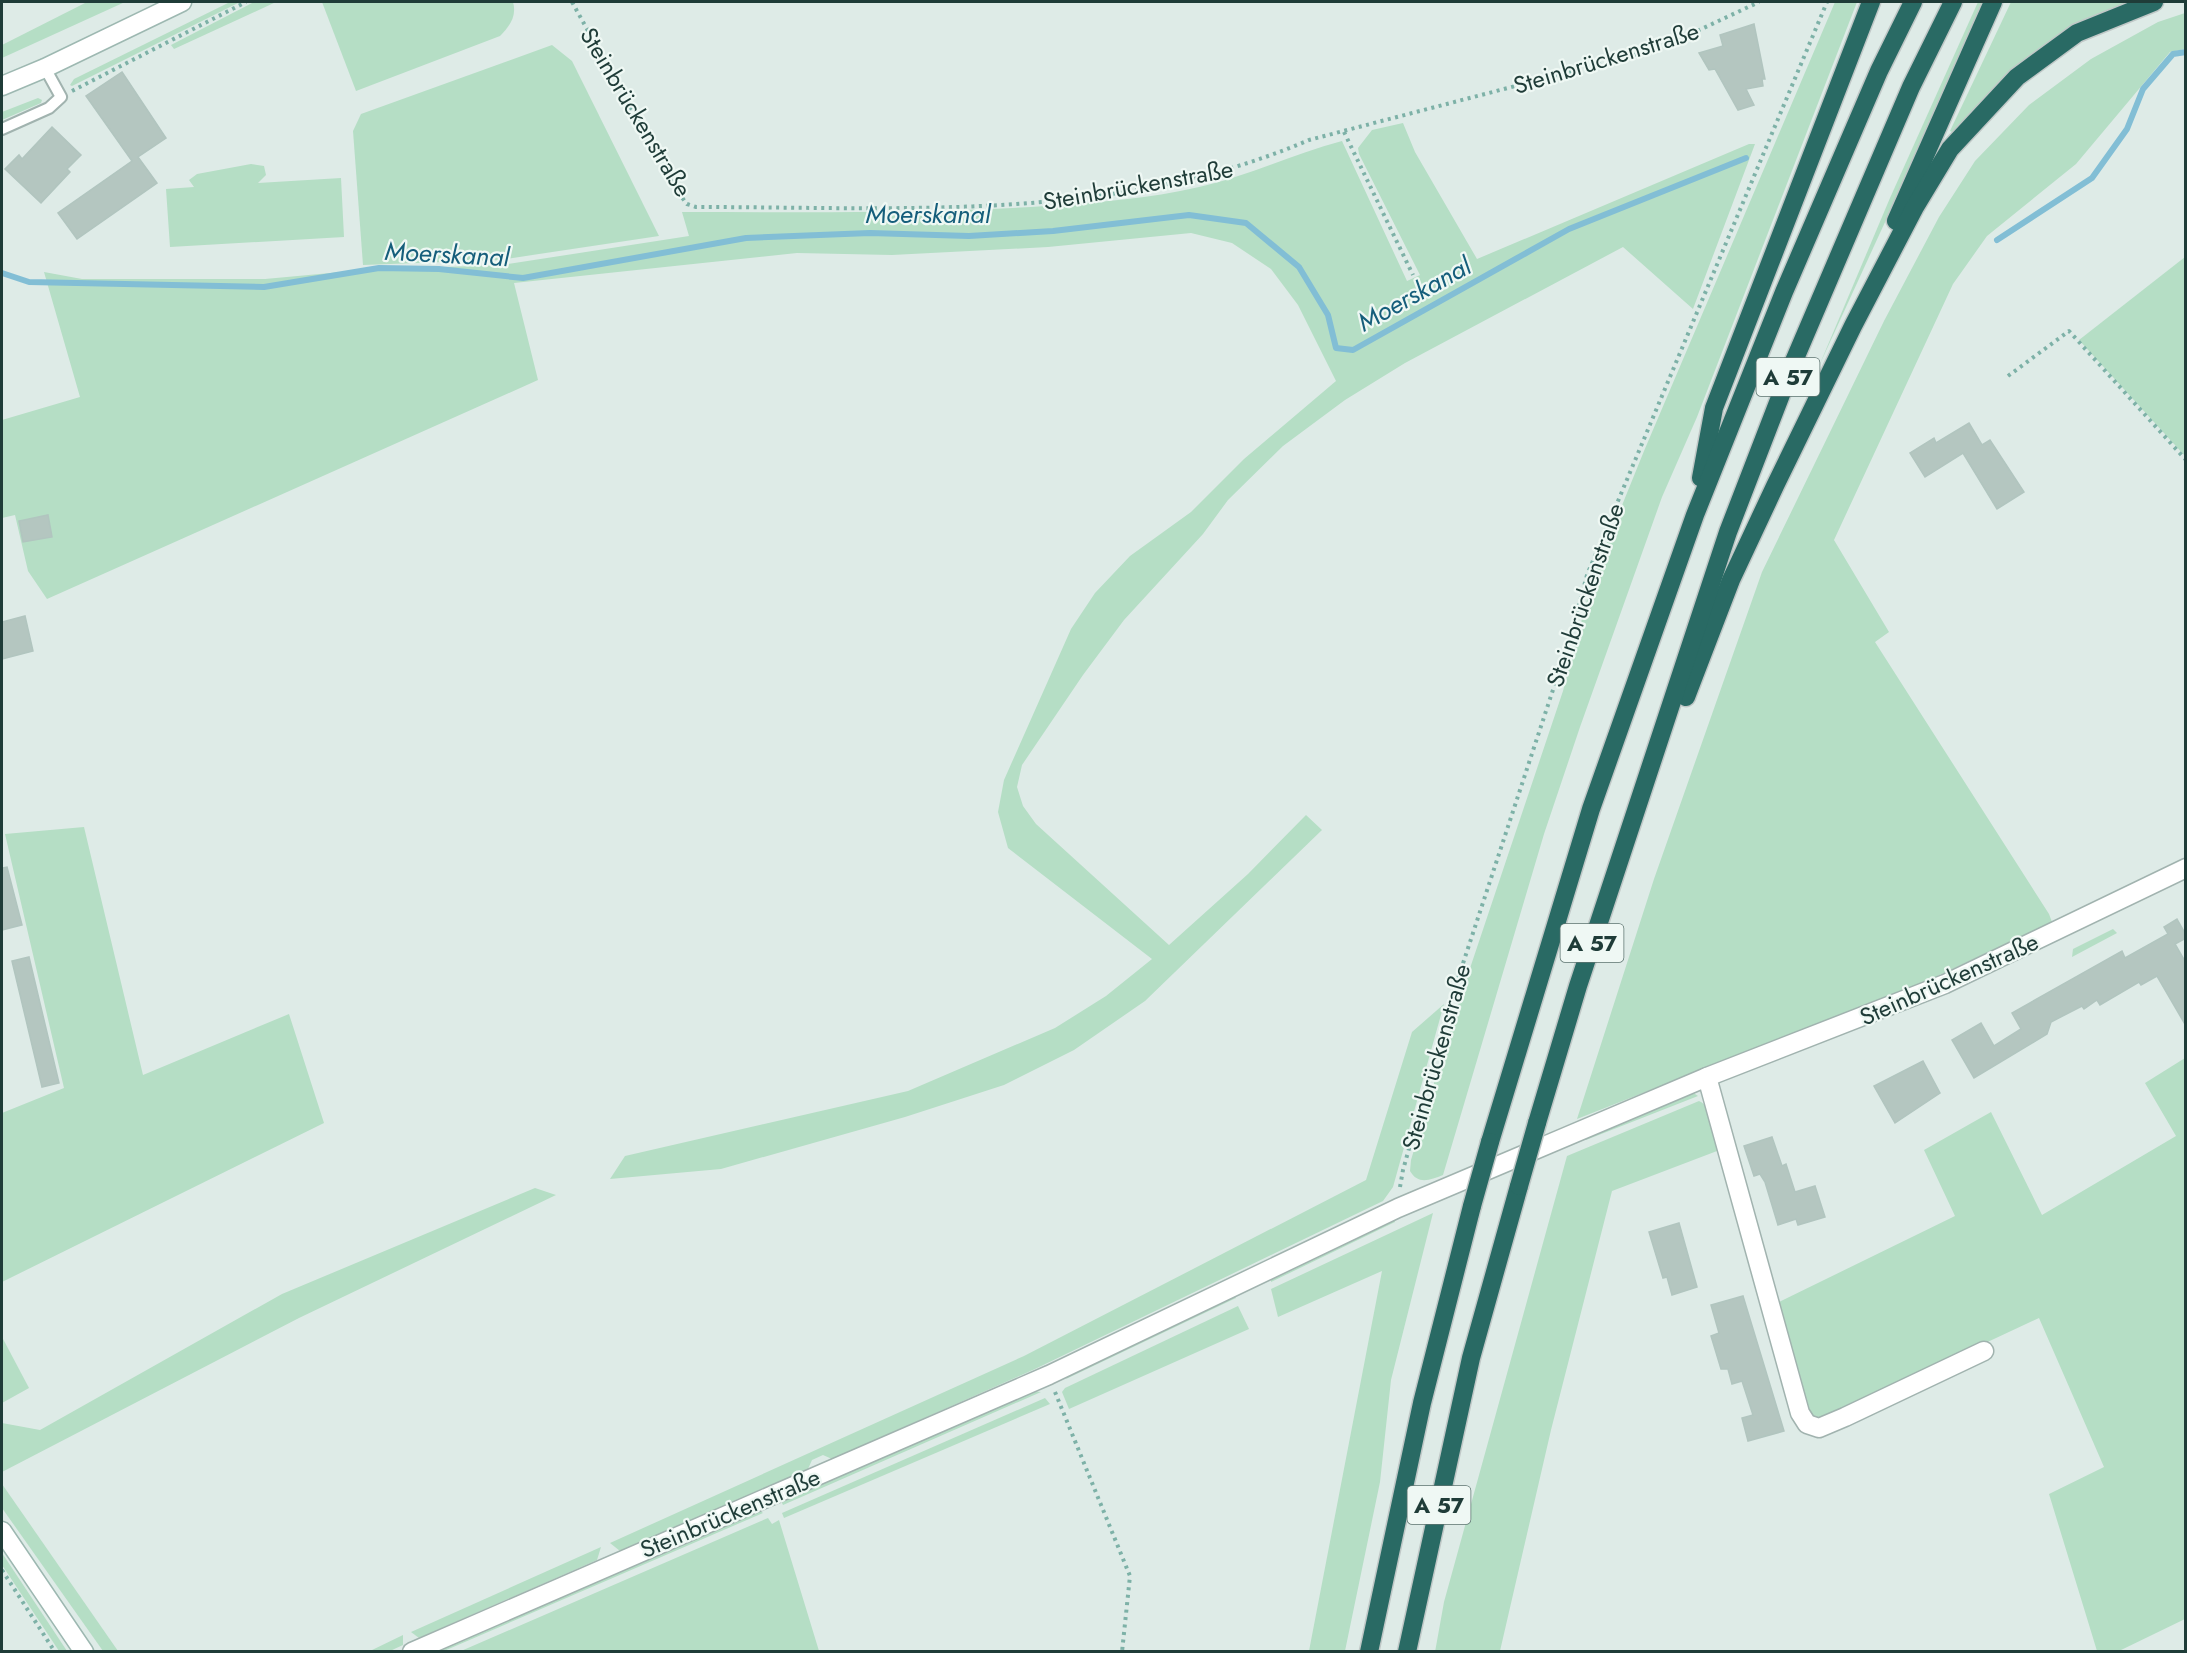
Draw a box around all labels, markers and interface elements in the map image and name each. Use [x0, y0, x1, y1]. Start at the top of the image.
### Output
street label: Steinbrückenstraße [1509, 13, 1703, 103]
street label: Steinbrückenstraße [571, 21, 701, 203]
street label: Steinbrückenstraße [1040, 151, 1236, 219]
water label: Moerskanal [866, 195, 992, 233]
water label: Moerskanal [384, 232, 512, 276]
water label: Moerskanal [1350, 247, 1479, 341]
road number: A 57 [1756, 358, 1820, 396]
street label: Steinbrückenstraße [1537, 498, 1633, 692]
road number: A 57 [1560, 924, 1624, 962]
street label: Steinbrückenstraße [1854, 924, 2044, 1034]
street label: Steinbrückenstraße [1393, 960, 1479, 1154]
street label: Steinbrückenstraße [635, 1459, 825, 1567]
road number: A 57 [1408, 1486, 1470, 1524]

